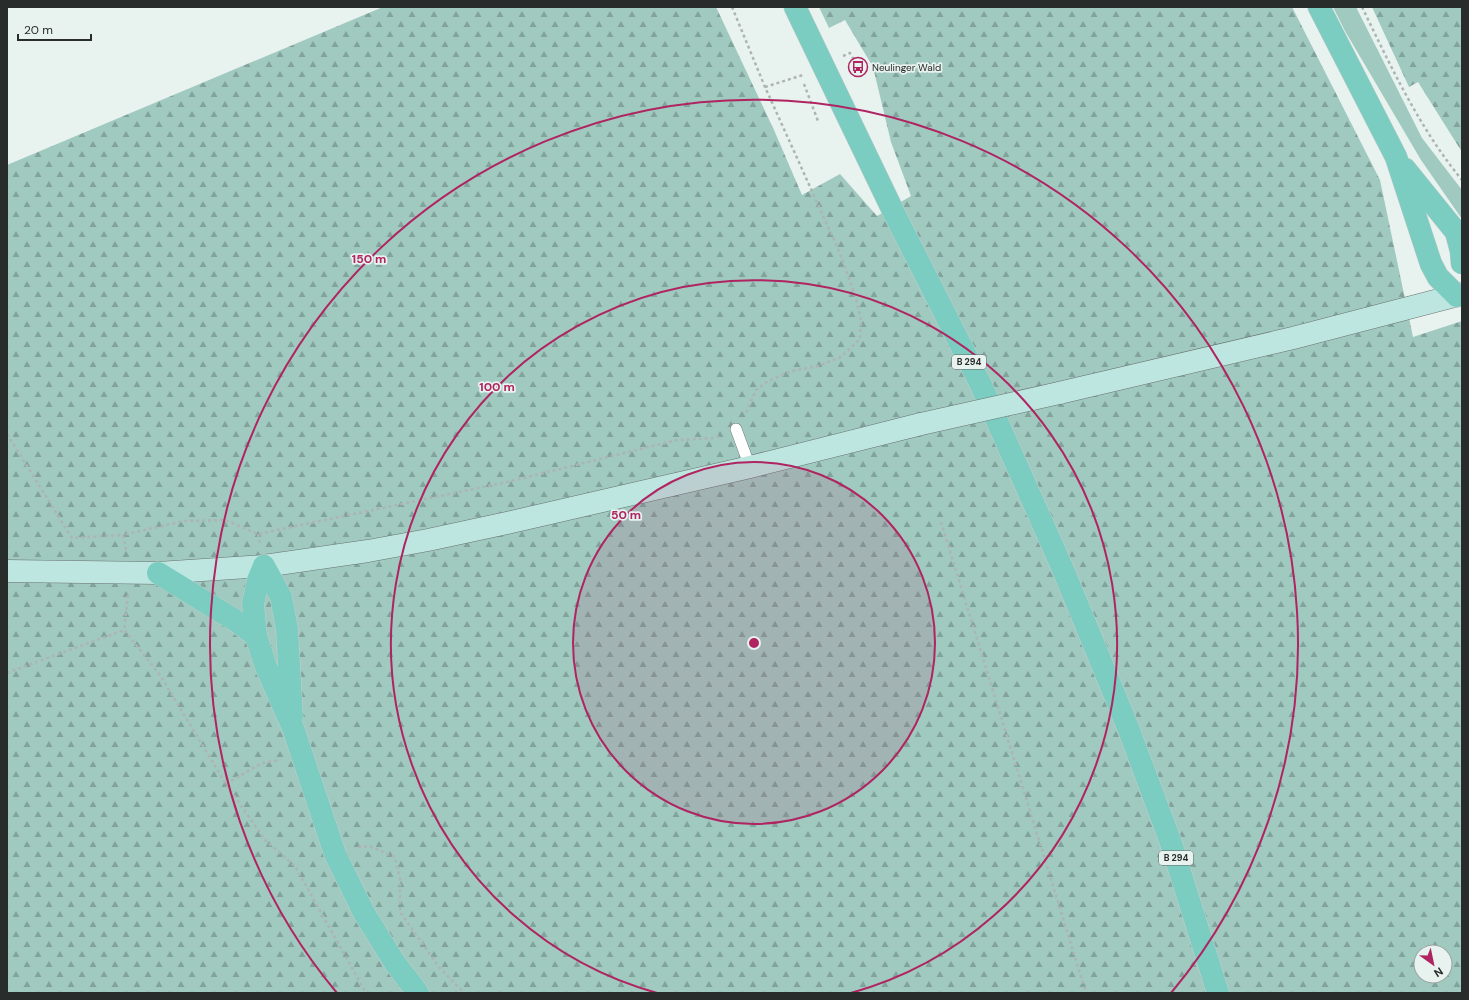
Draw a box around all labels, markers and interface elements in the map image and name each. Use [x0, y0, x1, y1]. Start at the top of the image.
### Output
scale bar [18, 16, 91, 42]
text: 20 m [24, 22, 53, 38]
bus stop icon: Neulinger Wald [847, 56, 869, 78]
place label: Neulinger Wald [872, 61, 941, 74]
text: 150 m [352, 251, 386, 267]
road number: B 294 [952, 355, 986, 369]
text: 100 m [479, 379, 515, 395]
text: 50 m [611, 507, 641, 523]
centre of rings [747, 636, 761, 650]
road number: B 294 [1159, 851, 1193, 865]
north arrow [1413, 944, 1453, 984]
text: N [1431, 964, 1446, 980]

